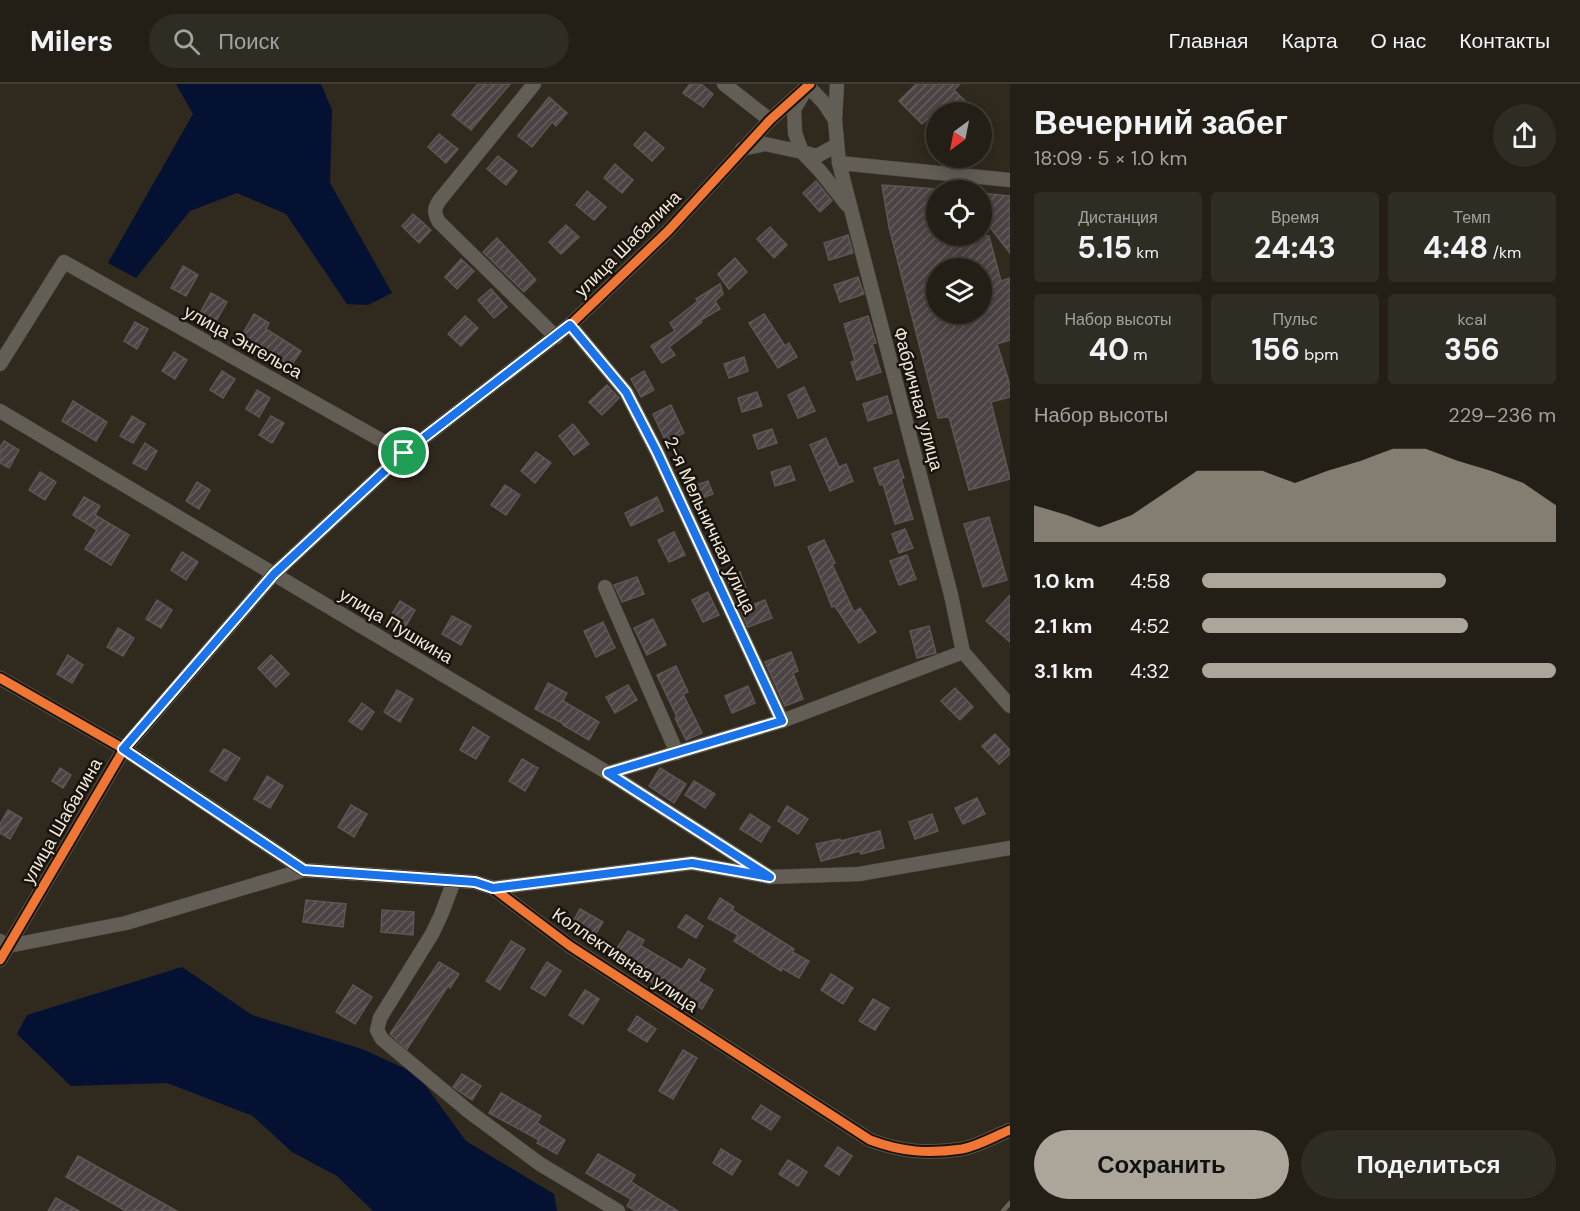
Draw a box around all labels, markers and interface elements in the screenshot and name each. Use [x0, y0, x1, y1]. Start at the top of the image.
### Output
search box [149, 14, 569, 68]
text: Milers [30, 23, 113, 60]
icon: search [170, 25, 203, 58]
text: Поиск [218, 27, 279, 56]
text: Главная [1168, 27, 1248, 55]
text: Карта [1281, 27, 1338, 55]
text: О нас [1371, 27, 1426, 55]
text: Контакты [1459, 27, 1550, 55]
text: Вечерний забег [1034, 101, 1288, 144]
north arrow [926, 102, 992, 168]
map controls [926, 102, 992, 324]
button: share [1493, 104, 1556, 167]
text: 18:09 · 5 × 1.0 km [1034, 145, 1187, 171]
button: locate [926, 180, 992, 246]
street label: улица Шабалина [570, 185, 687, 302]
text: Дистанция [1078, 207, 1158, 228]
text: Время [1271, 207, 1319, 228]
text: Темп [1453, 207, 1491, 228]
text: 5.15 [1077, 228, 1132, 267]
text: 24:43 [1254, 228, 1336, 267]
text: 4:48 [1423, 228, 1488, 267]
text: km [1132, 242, 1159, 263]
text: /km [1488, 242, 1521, 263]
button: layers [926, 258, 992, 324]
street label: улица Энгельса [180, 300, 307, 385]
text: Набор высоты [1064, 309, 1172, 330]
text: Пульс [1273, 309, 1317, 330]
text: kcal [1458, 309, 1486, 330]
street label: Фабричная улица [887, 325, 949, 474]
text: 40 [1088, 330, 1129, 369]
text: 156 [1251, 330, 1300, 369]
text: 356 [1444, 330, 1500, 369]
text: m [1129, 344, 1148, 365]
text: bpm [1300, 344, 1339, 365]
text: Набор высоты [1034, 402, 1168, 428]
text: 229–236 m [1448, 402, 1556, 428]
pin [378, 427, 429, 478]
street label: 2-я Мельничная улица [658, 433, 762, 618]
icon: arrive [387, 436, 420, 469]
text: 1.0 km [1034, 568, 1095, 594]
text: 4:58 [1130, 568, 1171, 594]
street label: улица Пушкина [335, 583, 458, 670]
text: 2.1 km [1034, 613, 1092, 639]
text: 4:52 [1130, 613, 1170, 639]
text: 3.1 km [1034, 658, 1093, 684]
text: 4:32 [1130, 658, 1170, 684]
street label: улица Шабалина [16, 753, 108, 888]
street label: Коллективная улица [547, 902, 703, 1018]
button: Сохранить [1034, 1130, 1289, 1199]
button: Поделиться [1301, 1130, 1556, 1199]

